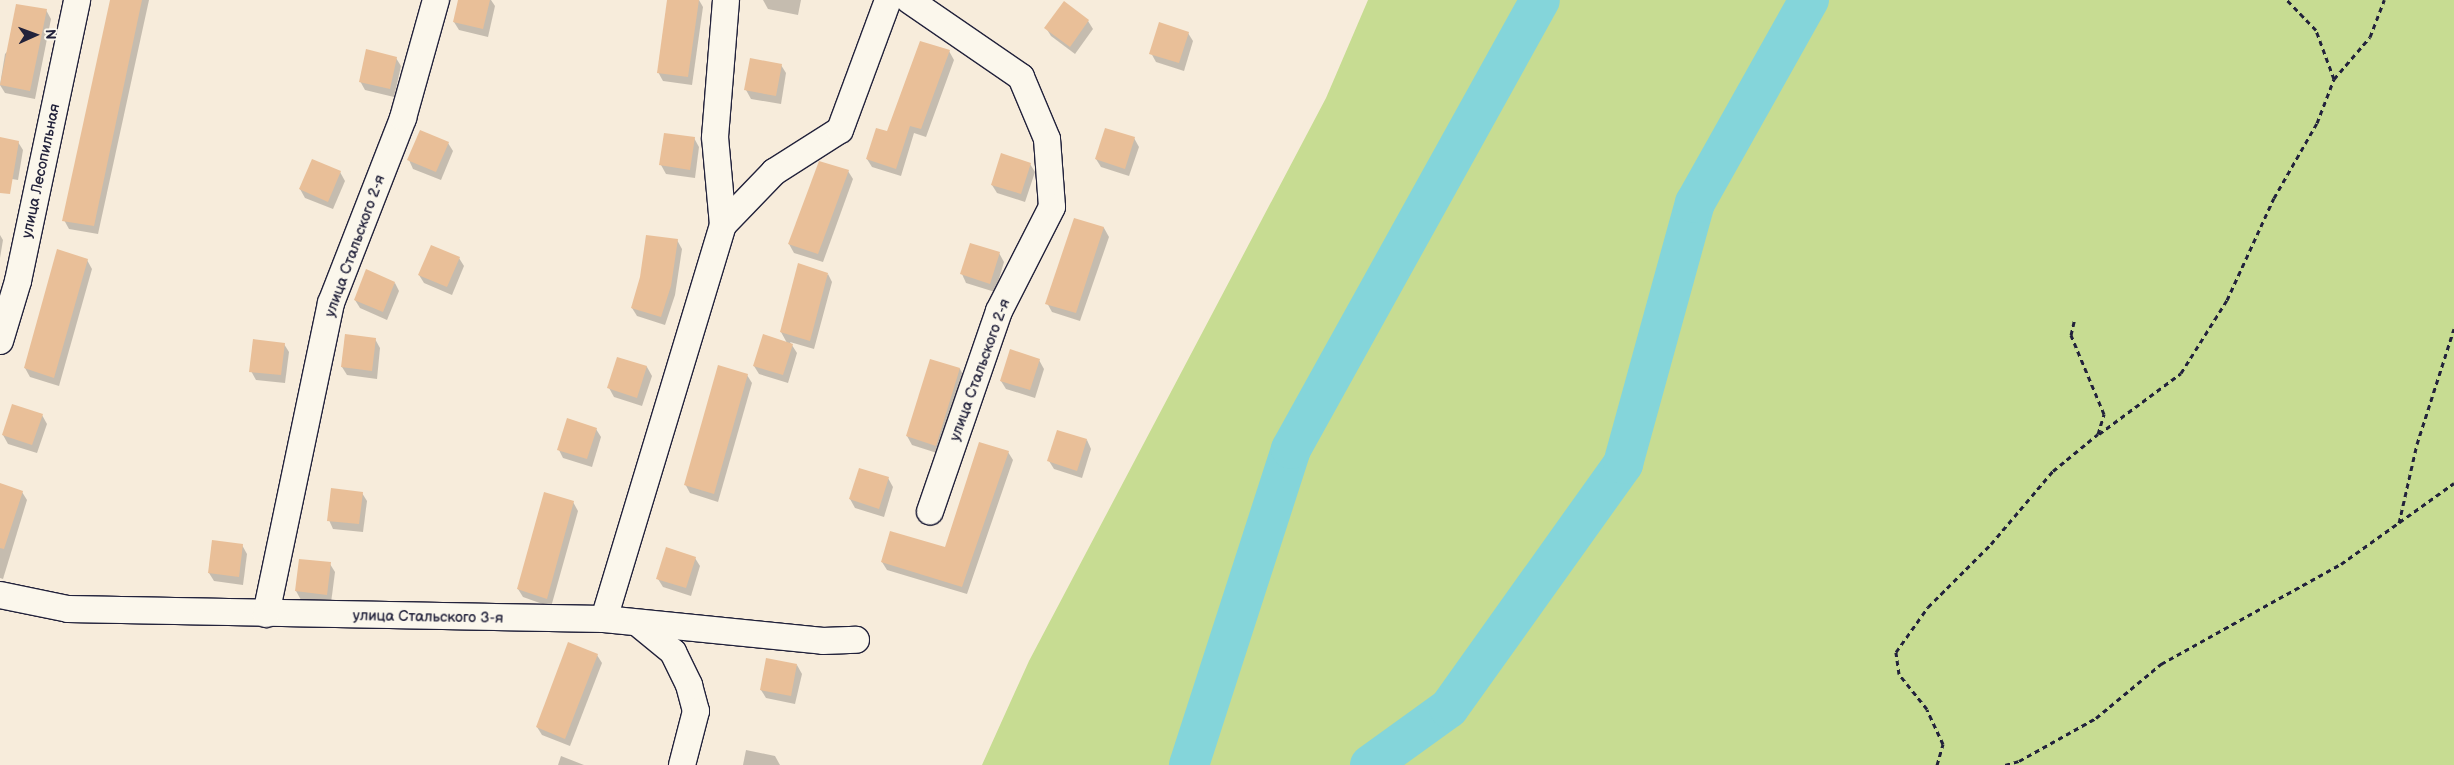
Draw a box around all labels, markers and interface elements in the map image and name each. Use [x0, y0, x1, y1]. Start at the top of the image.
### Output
north arrow [10, 10, 60, 60]
text: N [42, 29, 59, 40]
street label: улица Лесопильная [18, 102, 64, 240]
street label: улица Стальского 2-я [321, 172, 389, 320]
street label: улица Стальского 2-я [946, 296, 1014, 444]
street label: улица Стальского 3-я [353, 607, 503, 627]

